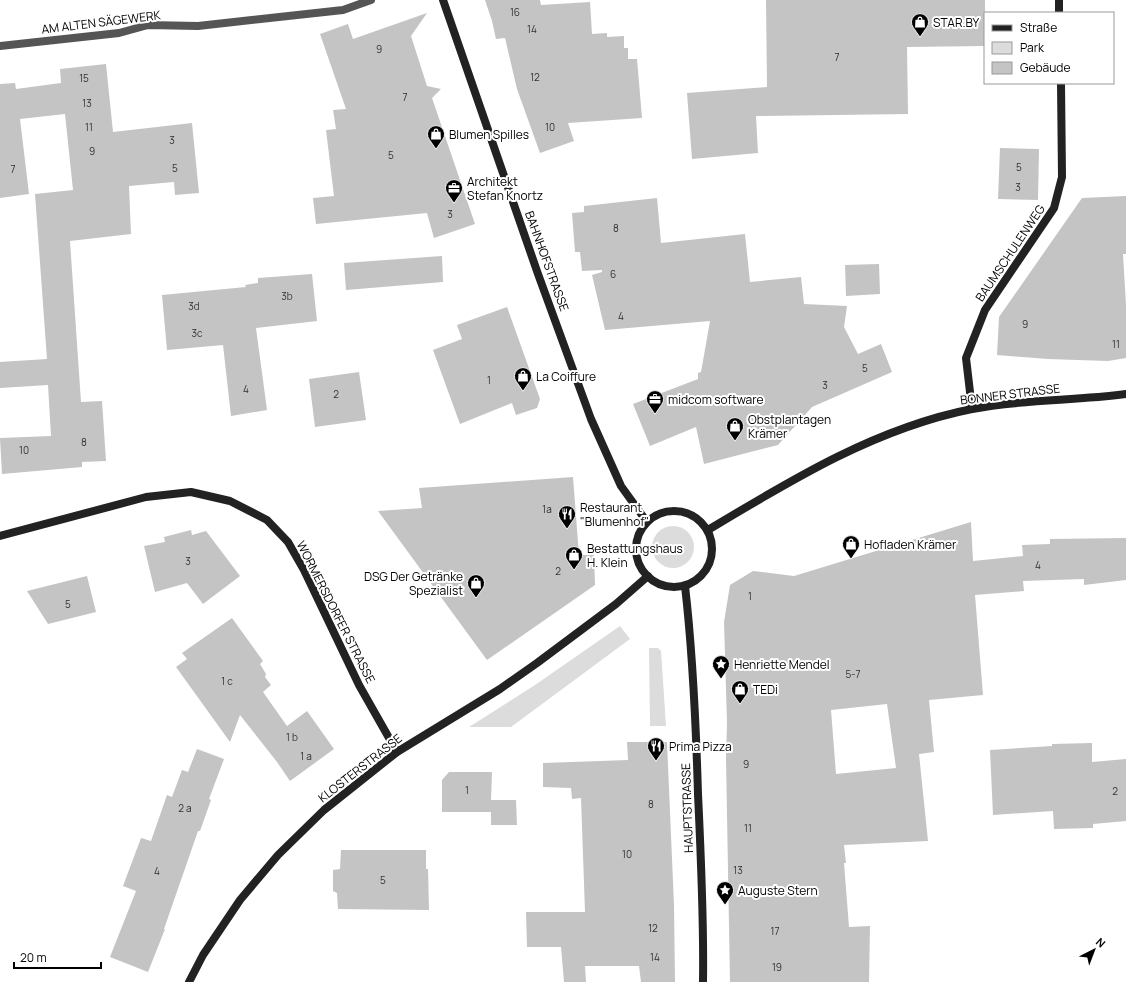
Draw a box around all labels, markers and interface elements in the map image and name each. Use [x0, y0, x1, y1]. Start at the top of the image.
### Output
house number: 16 [510, 5, 520, 19]
street label: AM ALTEN SÄGEWERK [40, 6, 162, 38]
shop icon: STAR.BY [910, 12, 930, 37]
legend [984, 12, 1114, 84]
place label: STAR.BY [933, 14, 980, 31]
text: Straße [1020, 19, 1057, 36]
house number: 14 [527, 22, 537, 36]
text: Park [1020, 39, 1045, 56]
house number: 9 [376, 42, 382, 56]
house number: 7 [834, 50, 840, 64]
text: Gebäude [1020, 59, 1071, 76]
house number: 12 [530, 70, 540, 84]
house number: 15 [79, 71, 89, 85]
house number: 7 [402, 90, 408, 104]
house number: 13 [82, 96, 92, 110]
house number: 11 [85, 120, 93, 134]
house number: 10 [545, 120, 555, 134]
shop icon: Blumen Spilles [426, 124, 446, 149]
place label: Blumen Spilles [449, 126, 529, 143]
house number: 3 [169, 133, 175, 147]
house number: 9 [89, 144, 95, 158]
house number: 5 [388, 148, 394, 162]
house number: 5 [1016, 160, 1022, 174]
house number: 5 [172, 161, 178, 175]
house number: 7 [10, 162, 16, 176]
place label: Architekt Stefan Knortz [467, 173, 543, 204]
office icon: Architekt Stefan Knortz [444, 178, 464, 203]
house number: 3 [1015, 180, 1021, 194]
street label: BAUMSCHULENWEG [971, 201, 1049, 305]
house number: 3 [447, 207, 453, 221]
street label: BAHNHOFSTRASSE [521, 208, 573, 314]
house number: 8 [613, 221, 619, 235]
house number: 6 [610, 267, 616, 281]
house number: 3b [281, 289, 293, 303]
house number: 3d [188, 299, 200, 313]
house number: 4 [618, 309, 624, 323]
house number: 9 [1022, 317, 1028, 331]
house number: 3c [191, 326, 203, 340]
house number: 11 [1112, 337, 1120, 351]
house number: 5 [862, 361, 868, 375]
shop icon: La Coiffure [513, 366, 533, 391]
place label: La Coiffure [536, 368, 596, 385]
house number: 1 [487, 373, 491, 387]
house number: 3 [822, 378, 828, 392]
street label: BONNER STRASSE [959, 379, 1061, 409]
house number: 4 [243, 382, 249, 396]
house number: 2 [333, 387, 339, 401]
office icon: midcom software [645, 389, 665, 414]
place label: midcom software [668, 391, 763, 408]
place label: Obstplantagen Krämer [748, 411, 831, 442]
shop icon: Obstplantagen Krämer [725, 416, 745, 441]
house number: 8 [81, 435, 87, 449]
house number: 10 [19, 443, 29, 457]
place label: Restaurant "Blumenhof" [580, 499, 649, 530]
house number: 1a [542, 502, 552, 516]
restaurant icon: Restaurant "Blumenhof" [557, 504, 577, 529]
shop icon: Hofladen Krämer [841, 534, 861, 559]
place label: Hofladen Krämer [864, 536, 957, 553]
street label: WORMERSDORFER STRASSE [293, 538, 379, 686]
place label: Bestattungshaus H. Klein [587, 540, 683, 571]
shop icon: Bestattungshaus H. Klein [564, 545, 584, 570]
house number: 3 [185, 554, 191, 568]
house number: 4 [1035, 558, 1041, 572]
house number: 2 [555, 564, 561, 578]
place label: DSG Der Getränke Spezialist [364, 568, 463, 599]
shop icon: DSG Der Getränke Spezialist [466, 573, 486, 598]
house number: 1 [748, 589, 752, 603]
house number: 5 [65, 597, 71, 611]
place icon: Henriette Mendel [711, 654, 731, 679]
place label: Henriette Mendel [734, 656, 830, 673]
house number: 5-7 [846, 667, 861, 681]
house number: 1 c [221, 674, 233, 688]
shop icon: TEDi [730, 679, 750, 704]
place label: TEDi [753, 681, 778, 698]
house number: 1 b [286, 730, 298, 744]
street label: KLOSTERSTRASSE [315, 730, 406, 806]
restaurant icon: Prima Pizza [646, 736, 666, 761]
place label: Prima Pizza [669, 738, 732, 755]
house number: 1 a [300, 749, 312, 763]
house number: 9 [743, 757, 749, 771]
street label: HAUPTSTRASSE [677, 763, 697, 853]
house number: 1 [465, 783, 469, 797]
house number: 2 [1112, 784, 1118, 798]
house number: 8 [648, 797, 654, 811]
house number: 2 a [178, 801, 192, 815]
house number: 11 [744, 821, 752, 835]
house number: 10 [622, 847, 632, 861]
house number: 13 [733, 863, 743, 877]
house number: 4 [154, 864, 160, 878]
house number: 5 [380, 873, 386, 887]
place icon: Auguste Stern [715, 880, 735, 905]
place label: Auguste Stern [738, 882, 818, 899]
house number: 12 [648, 921, 658, 935]
house number: 17 [771, 924, 779, 938]
north arrow [1074, 930, 1114, 970]
text: N [1093, 934, 1109, 950]
scale bar [14, 944, 101, 970]
text: 20 m [20, 949, 47, 966]
house number: 14 [650, 950, 660, 964]
house number: 19 [772, 960, 782, 974]

